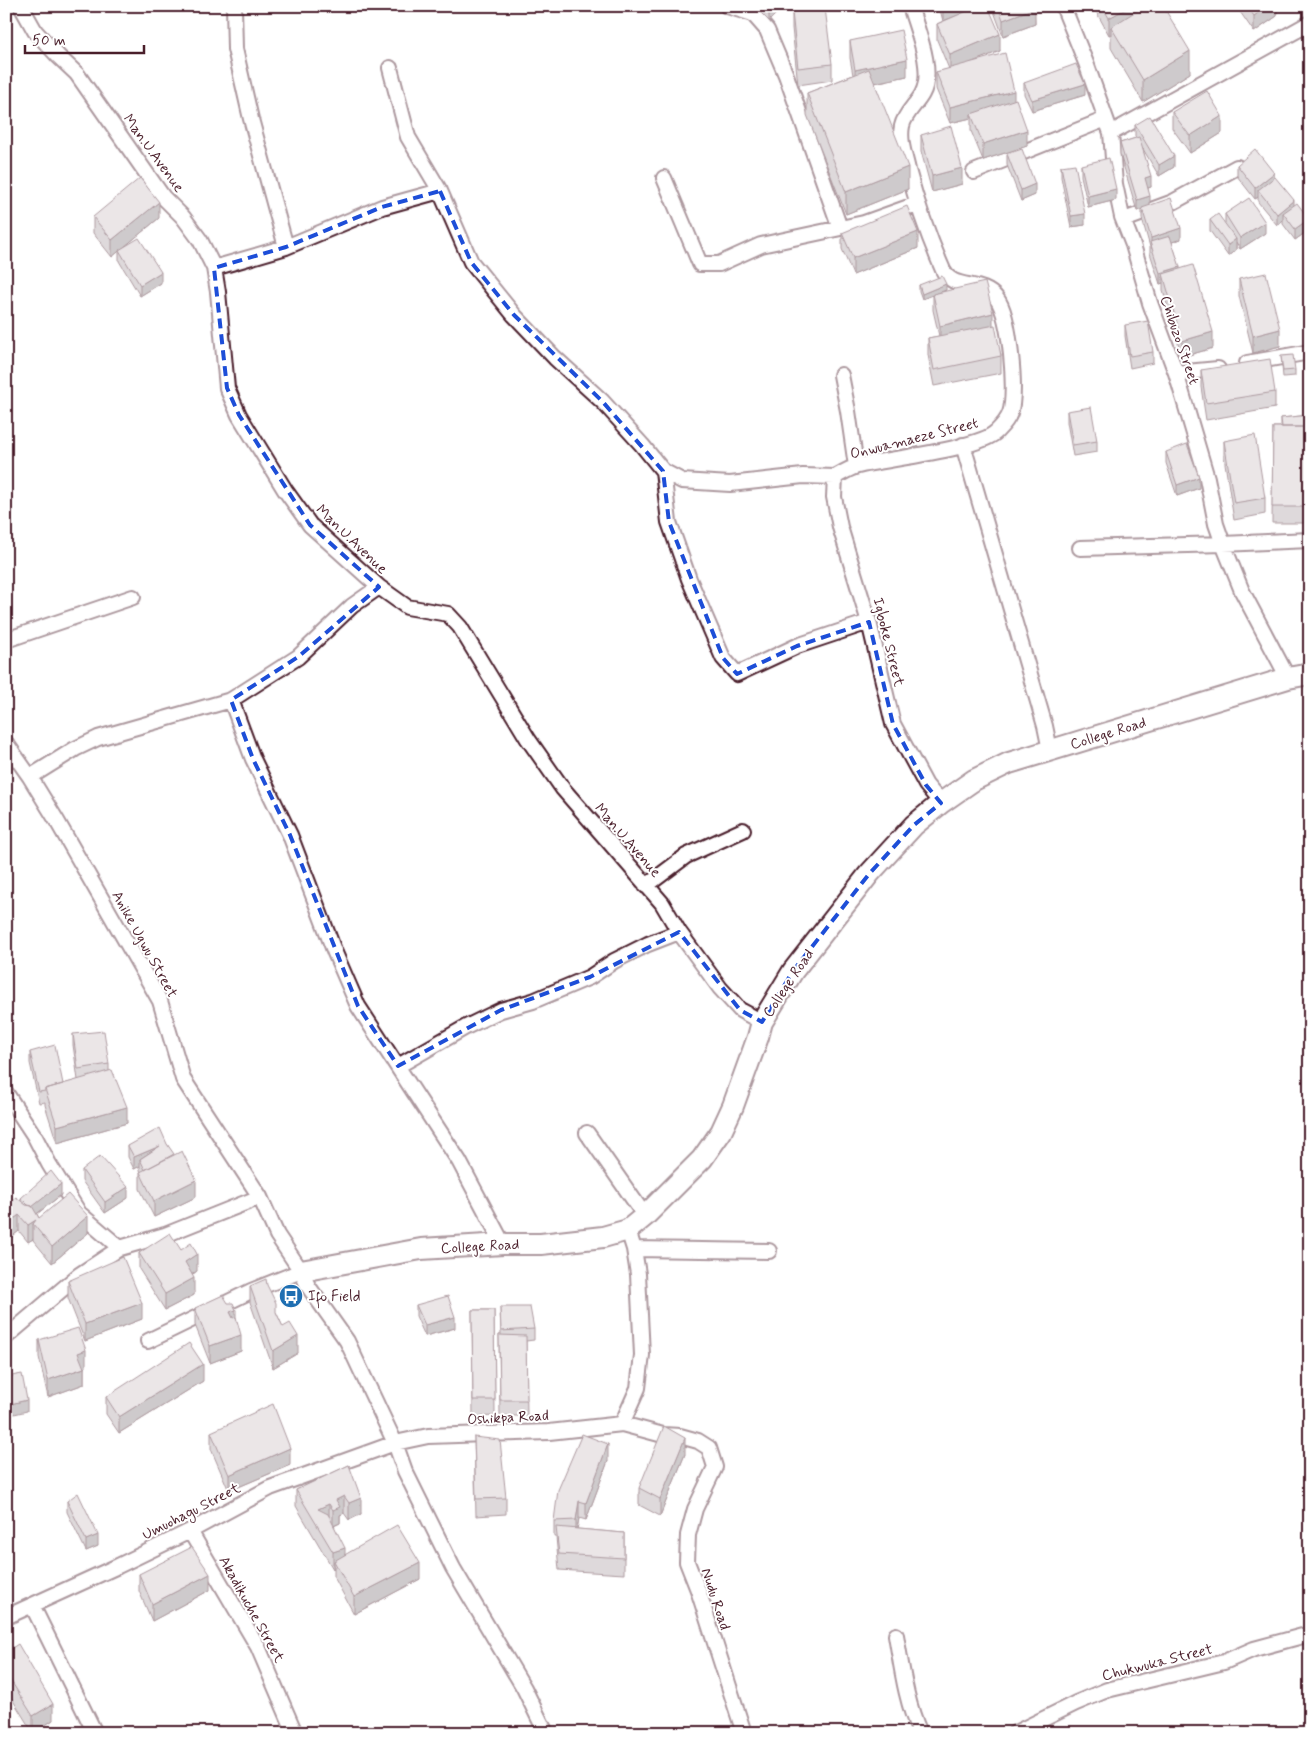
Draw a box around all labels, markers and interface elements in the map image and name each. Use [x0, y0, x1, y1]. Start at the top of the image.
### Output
scale bar [25, 22, 144, 54]
text: 50 m [32, 31, 66, 51]
street label: Man.U.Avenue [118, 110, 188, 197]
street label: Chibuzo Street [1154, 293, 1204, 388]
street label: Onwuamaeze Street [848, 413, 981, 465]
street label: Man.U.Avenue [311, 500, 391, 579]
street label: Igboke Street [867, 596, 909, 689]
street label: College Road [1068, 713, 1149, 755]
street label: Man.U.Avenue [589, 799, 665, 882]
street label: Anike Ugwu Street [106, 887, 182, 1002]
street label: College Road [759, 945, 819, 1022]
street label: College Road [440, 1235, 520, 1259]
bus stop icon: Ifo Field [278, 1283, 304, 1309]
place label: Ifo Field [308, 1287, 361, 1309]
street label: Oshikpa Road [467, 1406, 549, 1430]
street label: Umuohagu Street [139, 1478, 245, 1546]
street label: Akadikuche Street [214, 1553, 289, 1667]
street label: Nudu Road [696, 1566, 735, 1633]
street label: Chukwuka Street [1100, 1640, 1215, 1686]

